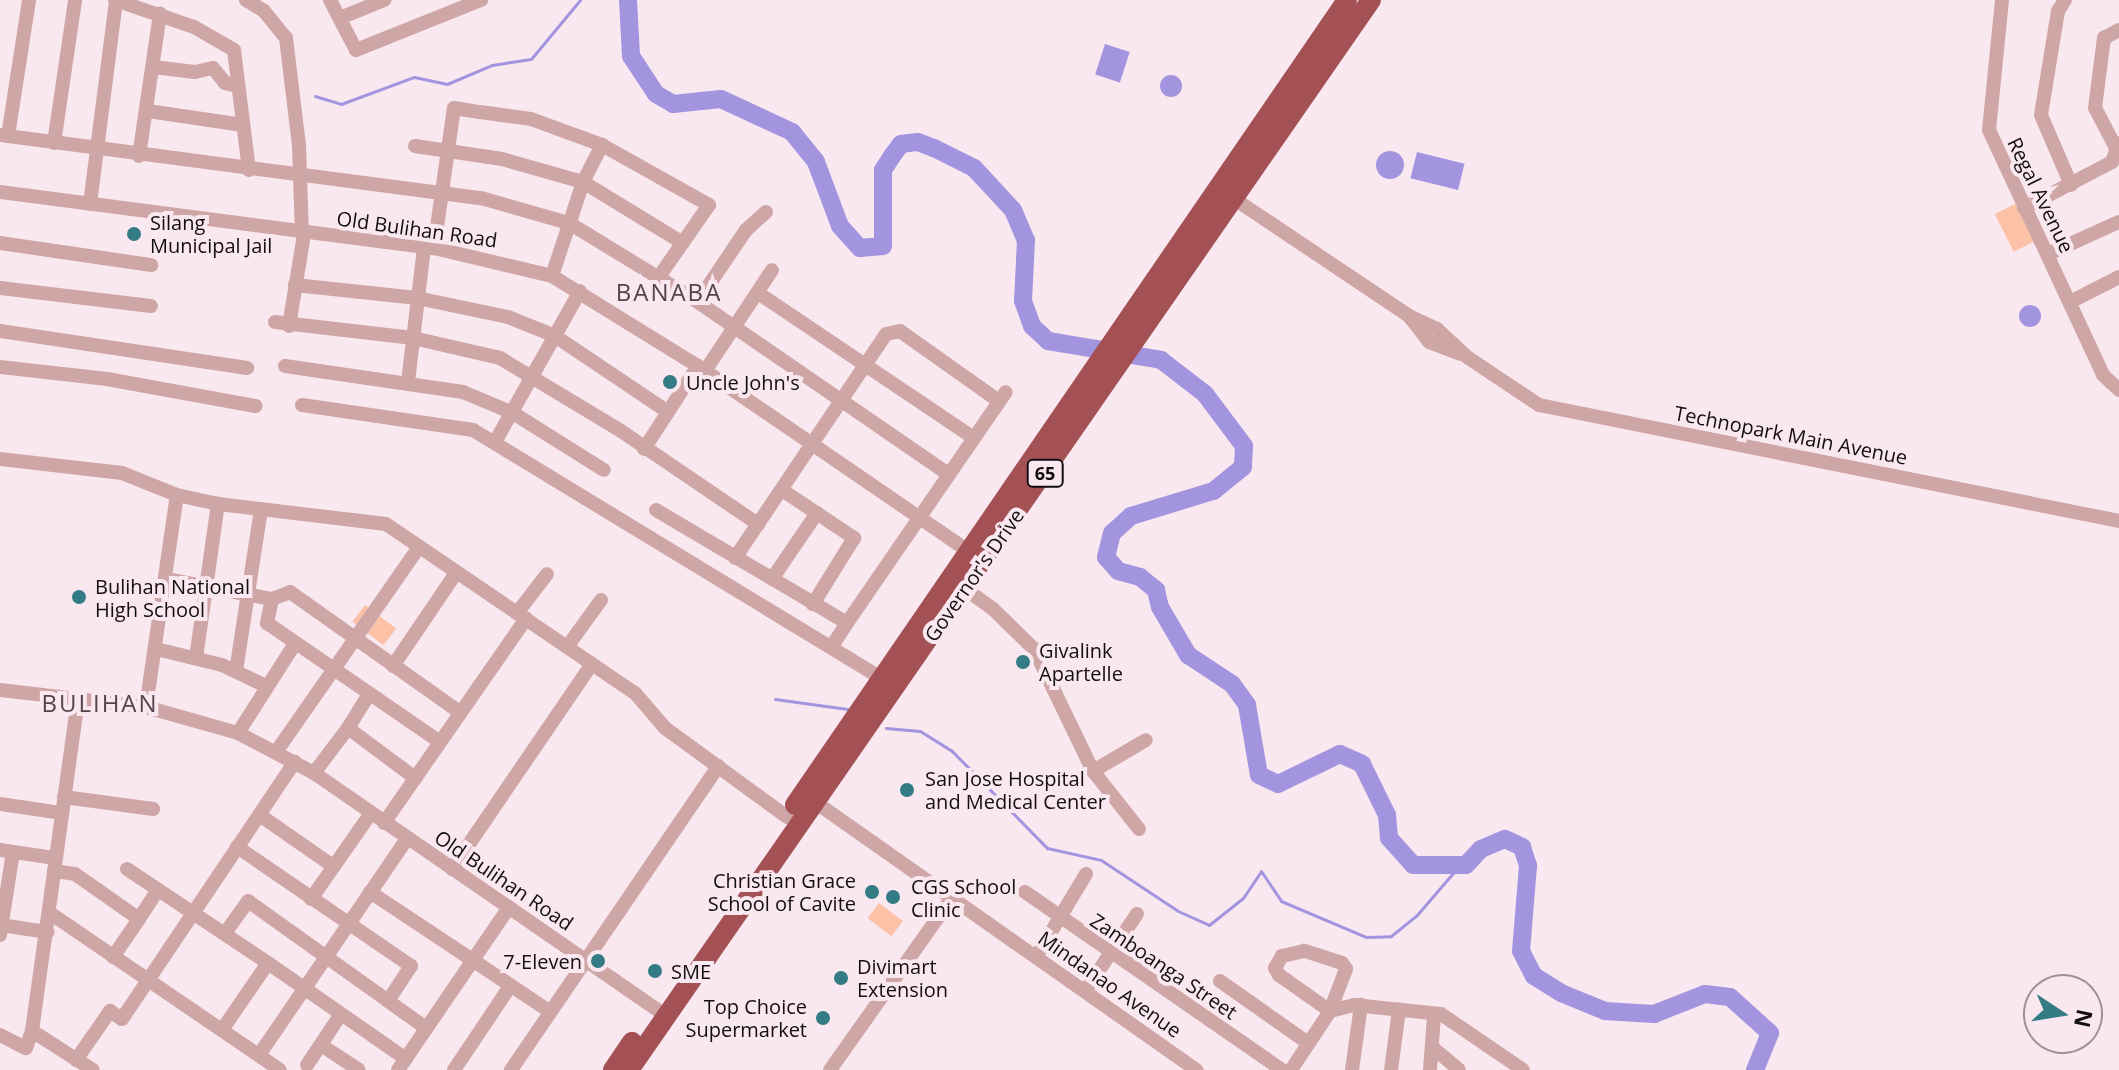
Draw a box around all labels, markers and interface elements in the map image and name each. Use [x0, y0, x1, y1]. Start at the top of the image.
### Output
street label: Regal Avenue [2003, 133, 2079, 257]
street label: Old Bulihan Road [335, 206, 499, 252]
place label: Silang Municipal Jail [150, 210, 272, 257]
marker: Silang Municipal Jail [125, 225, 143, 243]
district label: BANABA [616, 278, 722, 306]
place label: Uncle John's [686, 370, 800, 394]
marker: Uncle John's [661, 373, 679, 391]
street label: Technopark Main Avenue [1672, 401, 1910, 469]
road number: 65 [1025, 459, 1065, 487]
street label: Governor's Drive [919, 504, 1029, 646]
place label: Bulihan National High School [95, 574, 250, 621]
marker: Bulihan National High School [70, 588, 88, 606]
place label: Givalink Apartelle [1039, 638, 1123, 685]
marker: Givalink Apartelle [1014, 653, 1032, 671]
district label: BULIHAN [41, 689, 159, 717]
place label: San Jose Hospital and Medical Center [925, 766, 1106, 813]
marker: San Jose Hospital and Medical Center [896, 779, 918, 801]
street label: Old Bulihan Road [430, 825, 578, 935]
place label: Christian Grace School of Cavite [708, 868, 856, 915]
place label: CGS School Clinic [911, 874, 1016, 921]
marker: Christian Grace School of Cavite [863, 883, 881, 901]
marker: CGS School Clinic [882, 886, 904, 908]
street label: Zamboanga Street [1086, 908, 1242, 1024]
street label: Mindanao Avenue [1034, 926, 1186, 1042]
place label: 7-Eleven [503, 949, 582, 973]
marker: 7-Eleven [589, 952, 607, 970]
place label: Divimart Extension [857, 954, 948, 1001]
place label: SME [671, 959, 711, 983]
marker: SME [646, 962, 664, 980]
marker: Divimart Extension [832, 969, 850, 987]
north arrow [2023, 974, 2103, 1054]
place label: Top Choice Supermarket [685, 994, 807, 1041]
text: N [2068, 1007, 2101, 1030]
marker: Top Choice Supermarket [814, 1009, 832, 1027]

